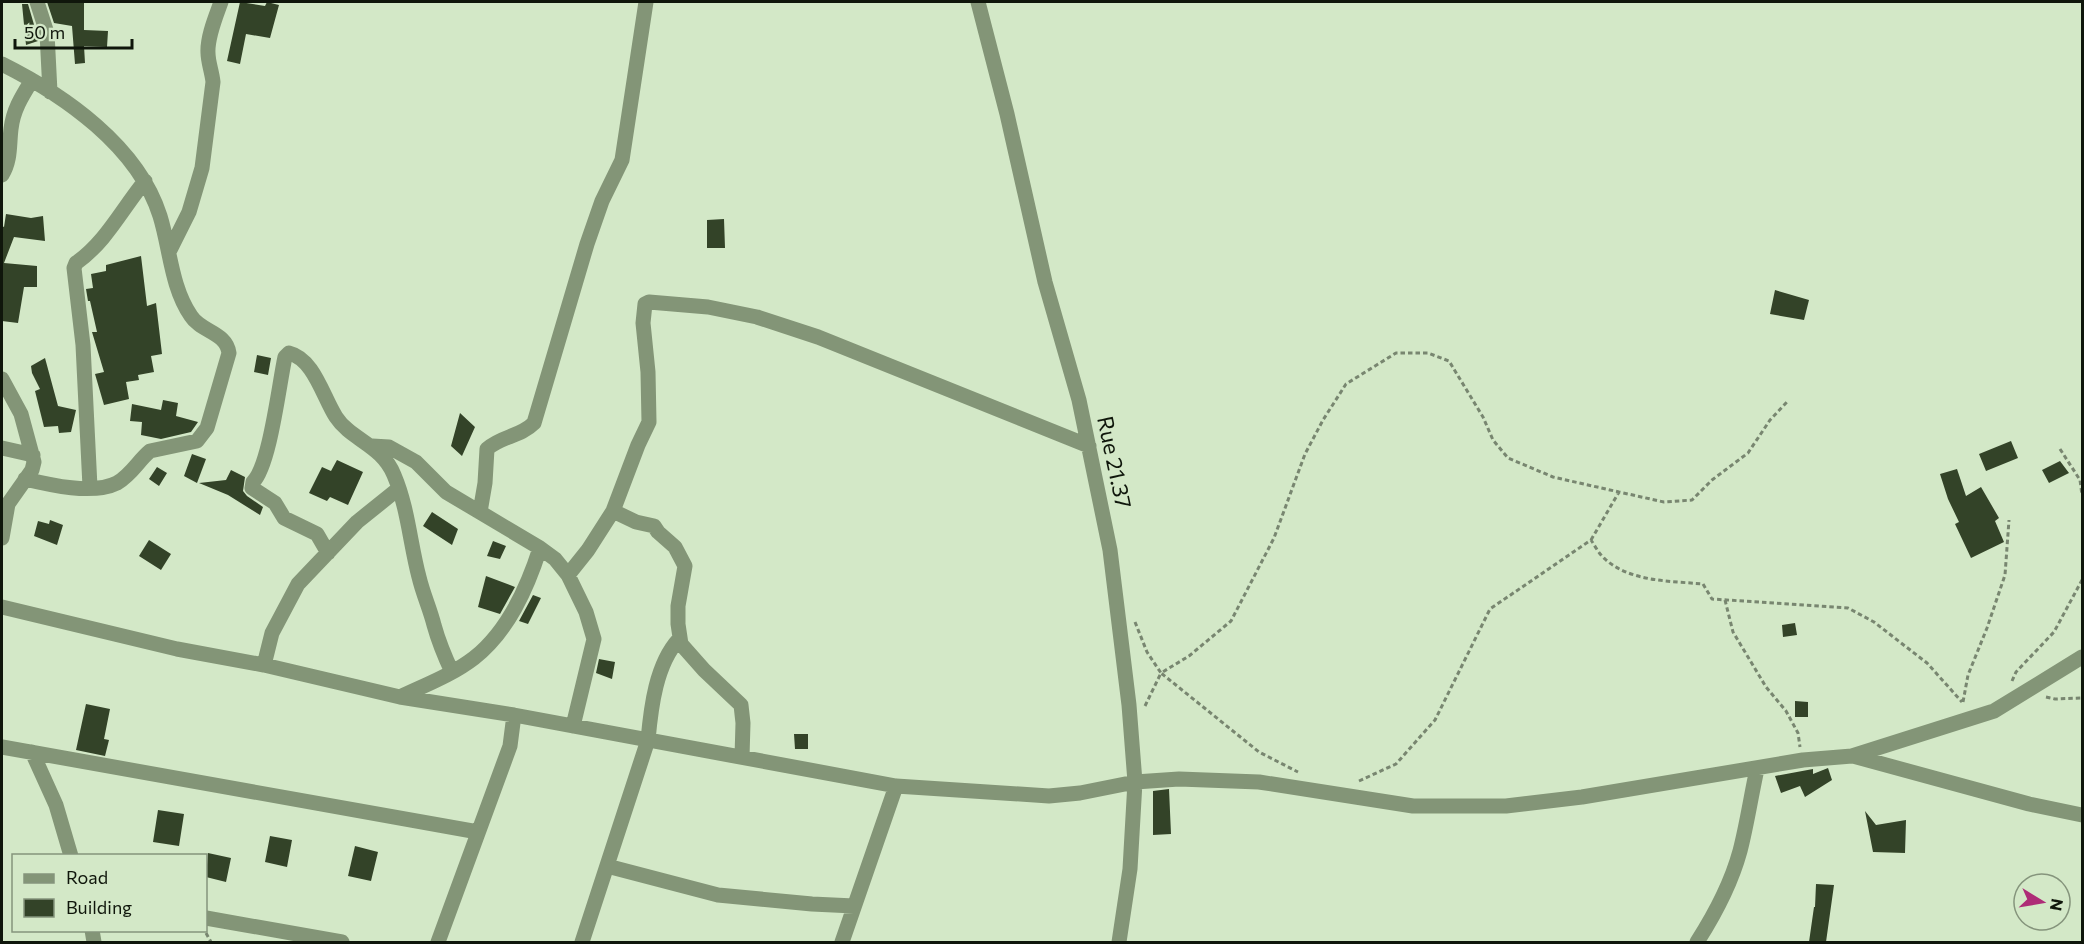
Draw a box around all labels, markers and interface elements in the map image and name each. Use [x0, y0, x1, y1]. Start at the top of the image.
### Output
scale bar [15, 12, 132, 50]
text: 50 m [24, 21, 65, 43]
street label: Rue 21.37 [1092, 413, 1138, 511]
legend [12, 854, 207, 932]
text: Road [66, 866, 108, 888]
north arrow [2012, 872, 2072, 932]
text: Building [66, 896, 132, 918]
text: N [2047, 897, 2068, 913]

